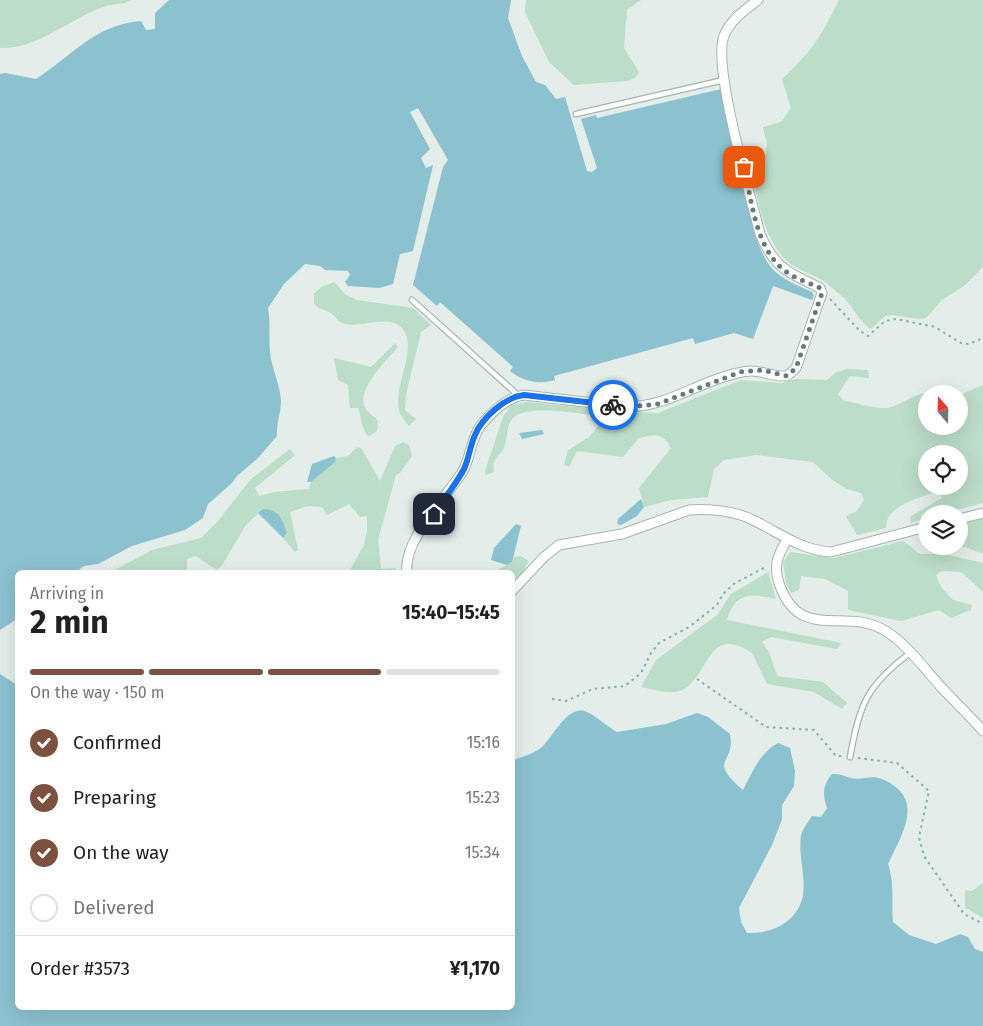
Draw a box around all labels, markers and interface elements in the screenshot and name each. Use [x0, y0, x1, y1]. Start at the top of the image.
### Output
pin [723, 146, 765, 188]
icon: bag [730, 153, 758, 181]
courier [588, 380, 638, 430]
north arrow [918, 385, 968, 435]
map controls [918, 385, 968, 555]
icon: bike [599, 391, 627, 419]
button: locate [918, 445, 968, 495]
pin [413, 493, 455, 535]
icon: home [420, 500, 448, 528]
button: layers [918, 505, 968, 555]
text: Arriving in [30, 584, 104, 603]
text: 15:40–15:45 [402, 601, 500, 624]
text: 2 min [30, 603, 109, 641]
text: On the way · 150 m [30, 683, 165, 702]
icon: check [30, 729, 58, 757]
text: Confirmed [73, 731, 162, 754]
text: 15:16 [466, 733, 500, 752]
icon: check [30, 784, 58, 812]
text: Preparing [73, 786, 156, 809]
text: 15:23 [465, 788, 500, 807]
icon: check [30, 839, 58, 867]
text: On the way [73, 841, 169, 864]
text: 15:34 [465, 843, 500, 862]
text: Delivered [73, 896, 155, 919]
text: Order #3573 [30, 957, 130, 980]
text: ¥1,170 [450, 957, 500, 980]

